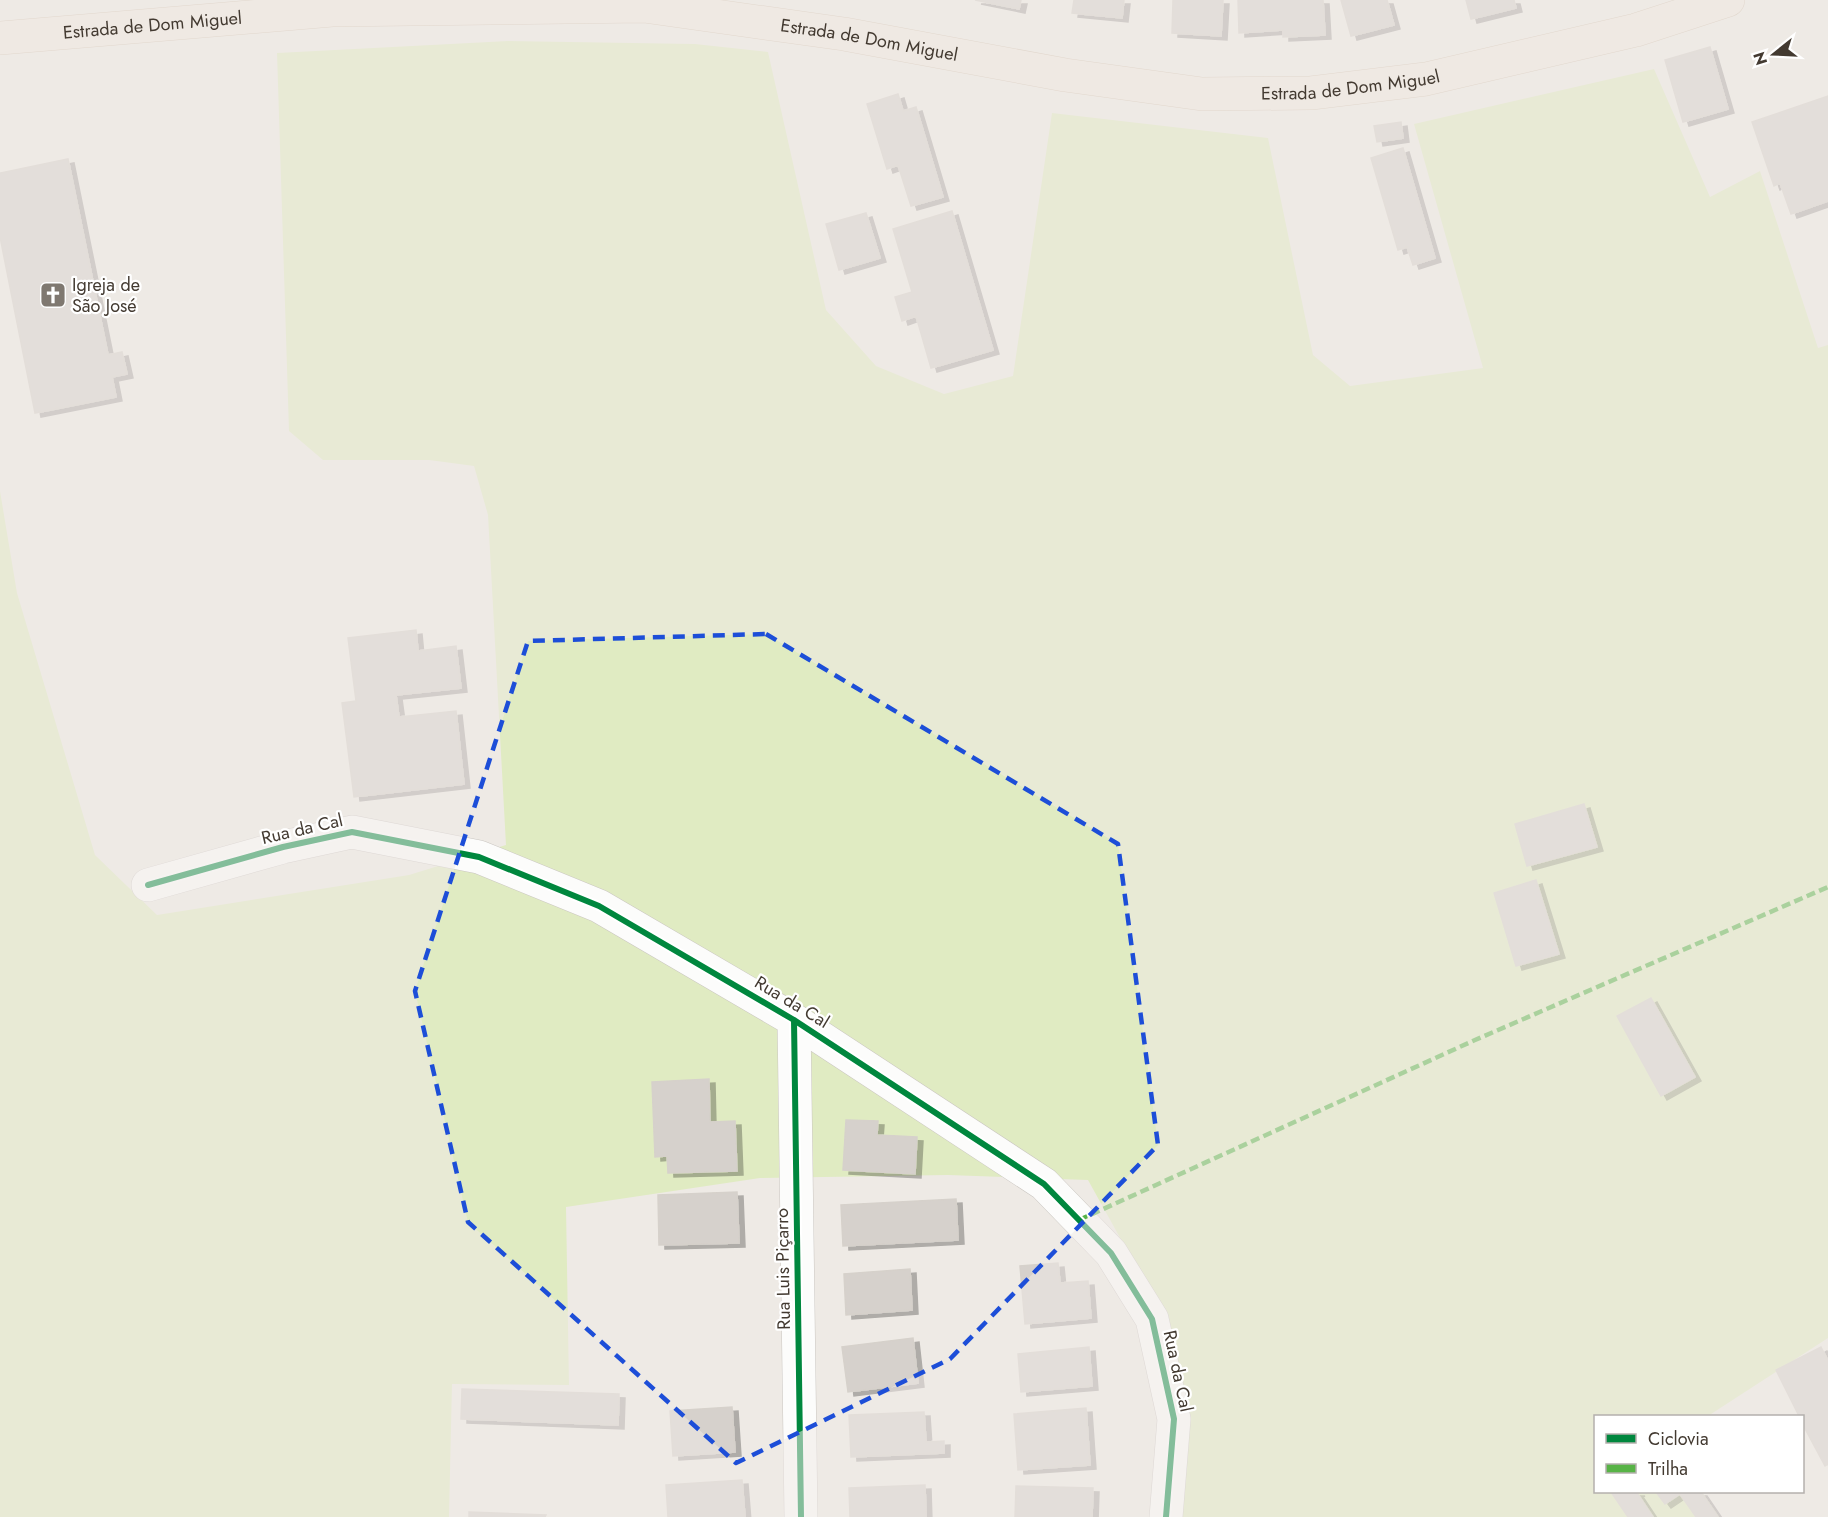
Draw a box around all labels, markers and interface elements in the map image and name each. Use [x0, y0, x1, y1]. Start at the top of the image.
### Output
street label: Estrada de Dom Miguel [62, 5, 243, 46]
street label: Estrada de Dom Miguel [779, 12, 960, 68]
north arrow [1744, 24, 1804, 84]
text: N [1747, 49, 1773, 68]
street label: Estrada de Dom Miguel [1261, 63, 1442, 106]
place label: Igreja de São José [72, 272, 140, 319]
church icon: Igreja de São José [38, 280, 68, 310]
street label: Rua da Cal [259, 807, 345, 851]
street label: Rua da Cal [750, 969, 834, 1035]
street label: Rua Luis Piçarro [769, 1208, 797, 1330]
street label: Rua da Cal [1157, 1328, 1199, 1414]
legend [1594, 1415, 1804, 1493]
text: Ciclovia [1648, 1426, 1709, 1452]
text: Trilha [1648, 1456, 1688, 1482]

